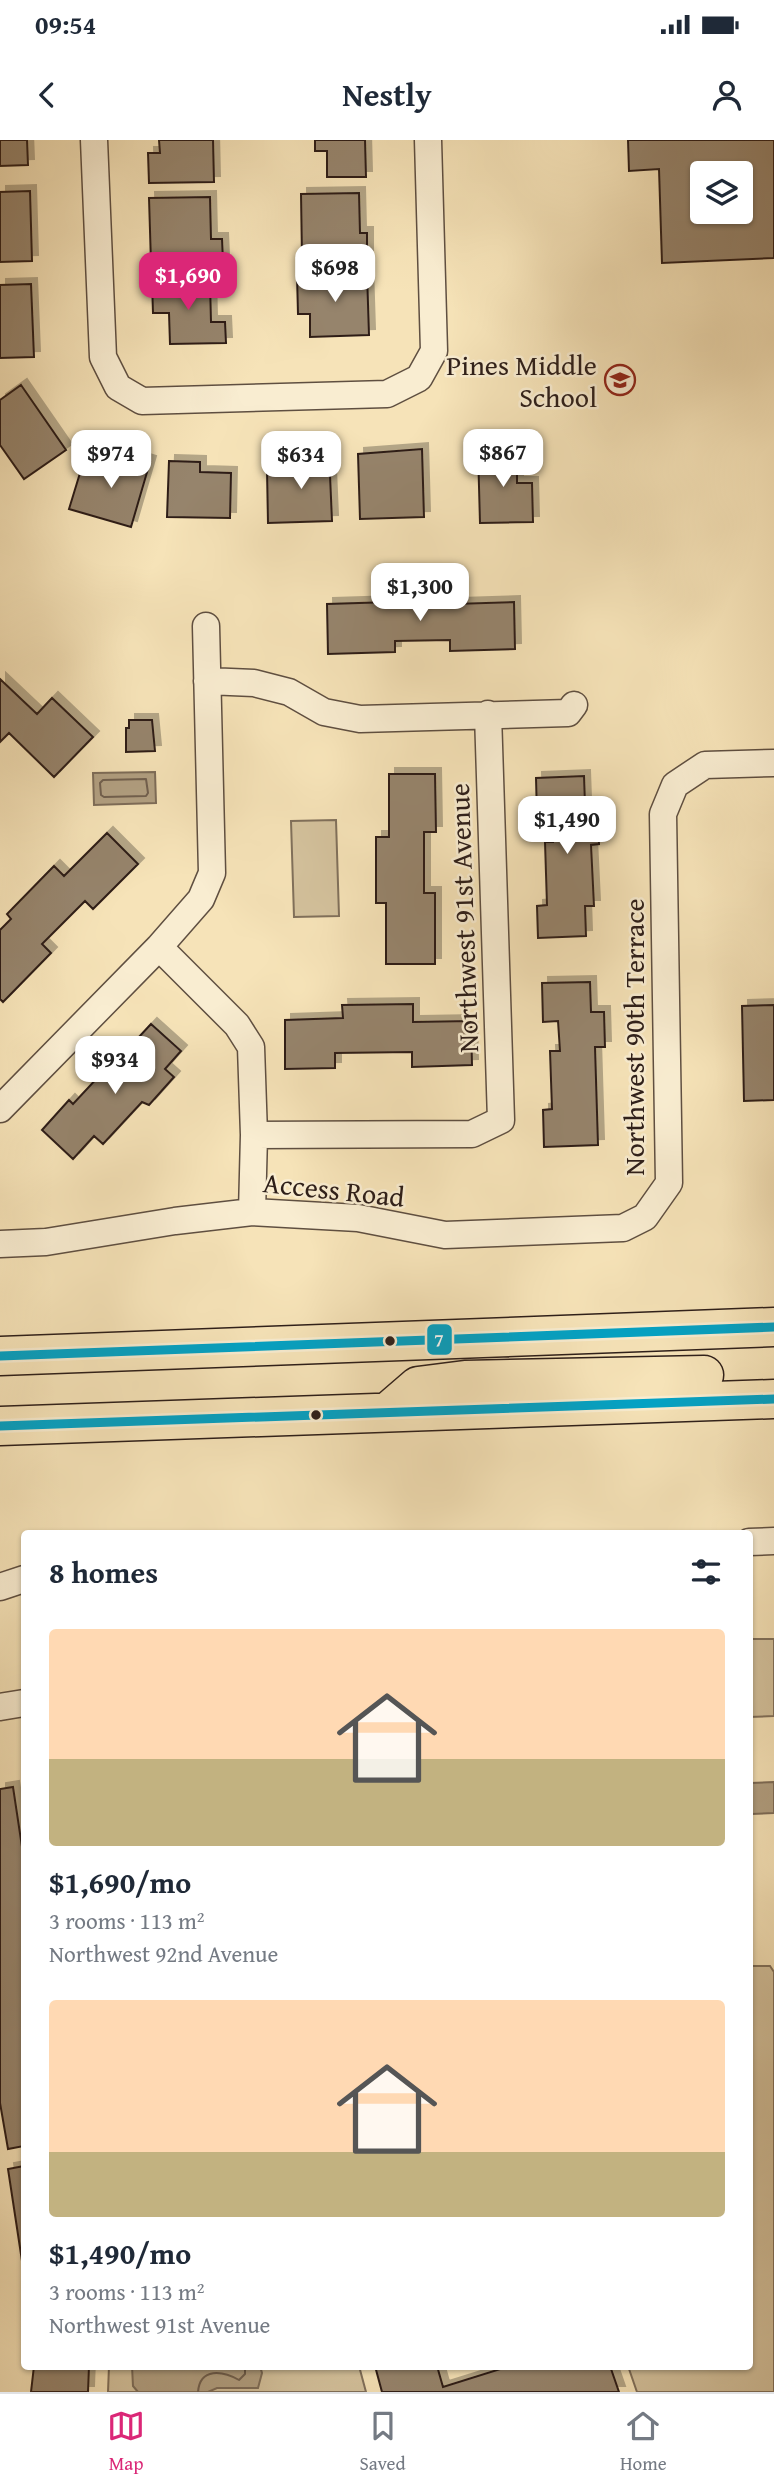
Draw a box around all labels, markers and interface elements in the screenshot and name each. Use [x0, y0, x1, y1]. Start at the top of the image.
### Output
text: 09:54 [35, 5, 96, 44]
text: Nestly [342, 71, 432, 118]
icon: back [28, 76, 66, 114]
icon: person [708, 76, 746, 114]
map controls [690, 161, 753, 224]
button: layers [690, 161, 753, 224]
pin: $698 [294, 244, 376, 304]
text: $698 [311, 250, 359, 283]
pin: $1,690 [131, 253, 245, 312]
text: $1,690 [155, 258, 221, 291]
place label: Pines Middle School [446, 344, 597, 417]
school or university icon: Pines Middle School [603, 363, 637, 397]
pin: $974 [70, 430, 152, 490]
pin: $867 [462, 430, 544, 489]
pin: $634 [260, 432, 342, 491]
text: $867 [479, 435, 527, 468]
text: $974 [87, 436, 135, 469]
text: $634 [277, 437, 325, 470]
pin: $1,300 [363, 564, 477, 623]
text: $1,300 [387, 569, 453, 602]
street label: Northwest 91st Avenue [438, 783, 488, 1053]
pin: $1,490 [510, 796, 624, 856]
text: $1,490 [534, 802, 600, 835]
street label: Northwest 90th Terrace [613, 898, 654, 1176]
pin: $934 [74, 1037, 156, 1096]
text: $934 [91, 1042, 139, 1075]
street label: Access Road [261, 1161, 407, 1217]
line badge: 7 [426, 1323, 453, 1356]
text: 7 [434, 1325, 444, 1353]
unlabelled marker [383, 1334, 397, 1348]
unlabelled marker [309, 1408, 323, 1422]
text: 8 homes [49, 1550, 158, 1594]
icon: filters [687, 1553, 725, 1591]
icon: home [324, 1675, 450, 1801]
text: $1,690/mo [49, 1860, 191, 1904]
text: 3 rooms · 113 m² [49, 1904, 204, 1937]
text: Northwest 92nd Avenue [49, 1937, 278, 1970]
icon: home [324, 2046, 450, 2172]
text: $1,490/mo [49, 2231, 191, 2275]
text: 3 rooms · 113 m² [49, 2275, 204, 2308]
text: Northwest 91st Avenue [49, 2308, 270, 2341]
tab: Map [107, 2407, 145, 2477]
tab: Saved [360, 2407, 406, 2477]
tab: Home [620, 2407, 667, 2477]

